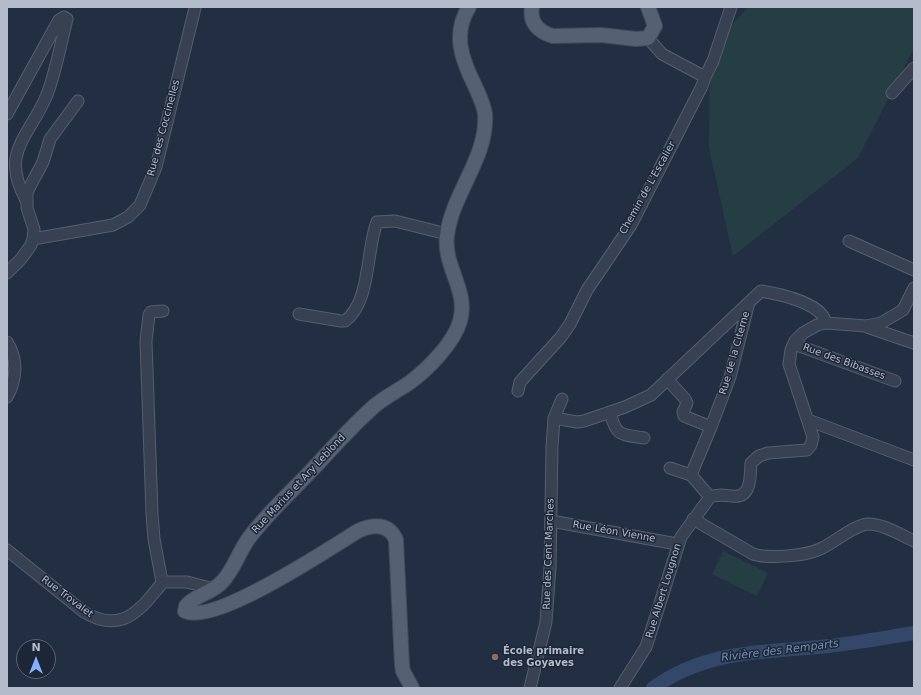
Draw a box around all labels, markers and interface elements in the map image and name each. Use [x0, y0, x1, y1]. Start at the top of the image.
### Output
street label: Rue des Coccinelles [145, 78, 183, 178]
street label: Chemin de L'Escalier [617, 139, 679, 237]
street label: Rue de la Citerne [717, 310, 753, 396]
street label: Rue des Bibasses [801, 341, 887, 383]
street label: Rue Marius et Ary Leblond [250, 432, 348, 536]
street label: Rue des Cent Marches [541, 498, 557, 610]
street label: Rue Léon Vienne [572, 519, 656, 545]
street label: Rue Albert Lougnon [644, 542, 684, 640]
street label: Rue Trovalet [39, 574, 95, 620]
water label: Rivière des Remparts [721, 637, 839, 665]
north arrow [16, 639, 56, 679]
text: N [31, 641, 41, 654]
place label: École primaire des Goyaves [503, 645, 584, 668]
marker: École primaire des Goyaves [490, 652, 500, 662]

